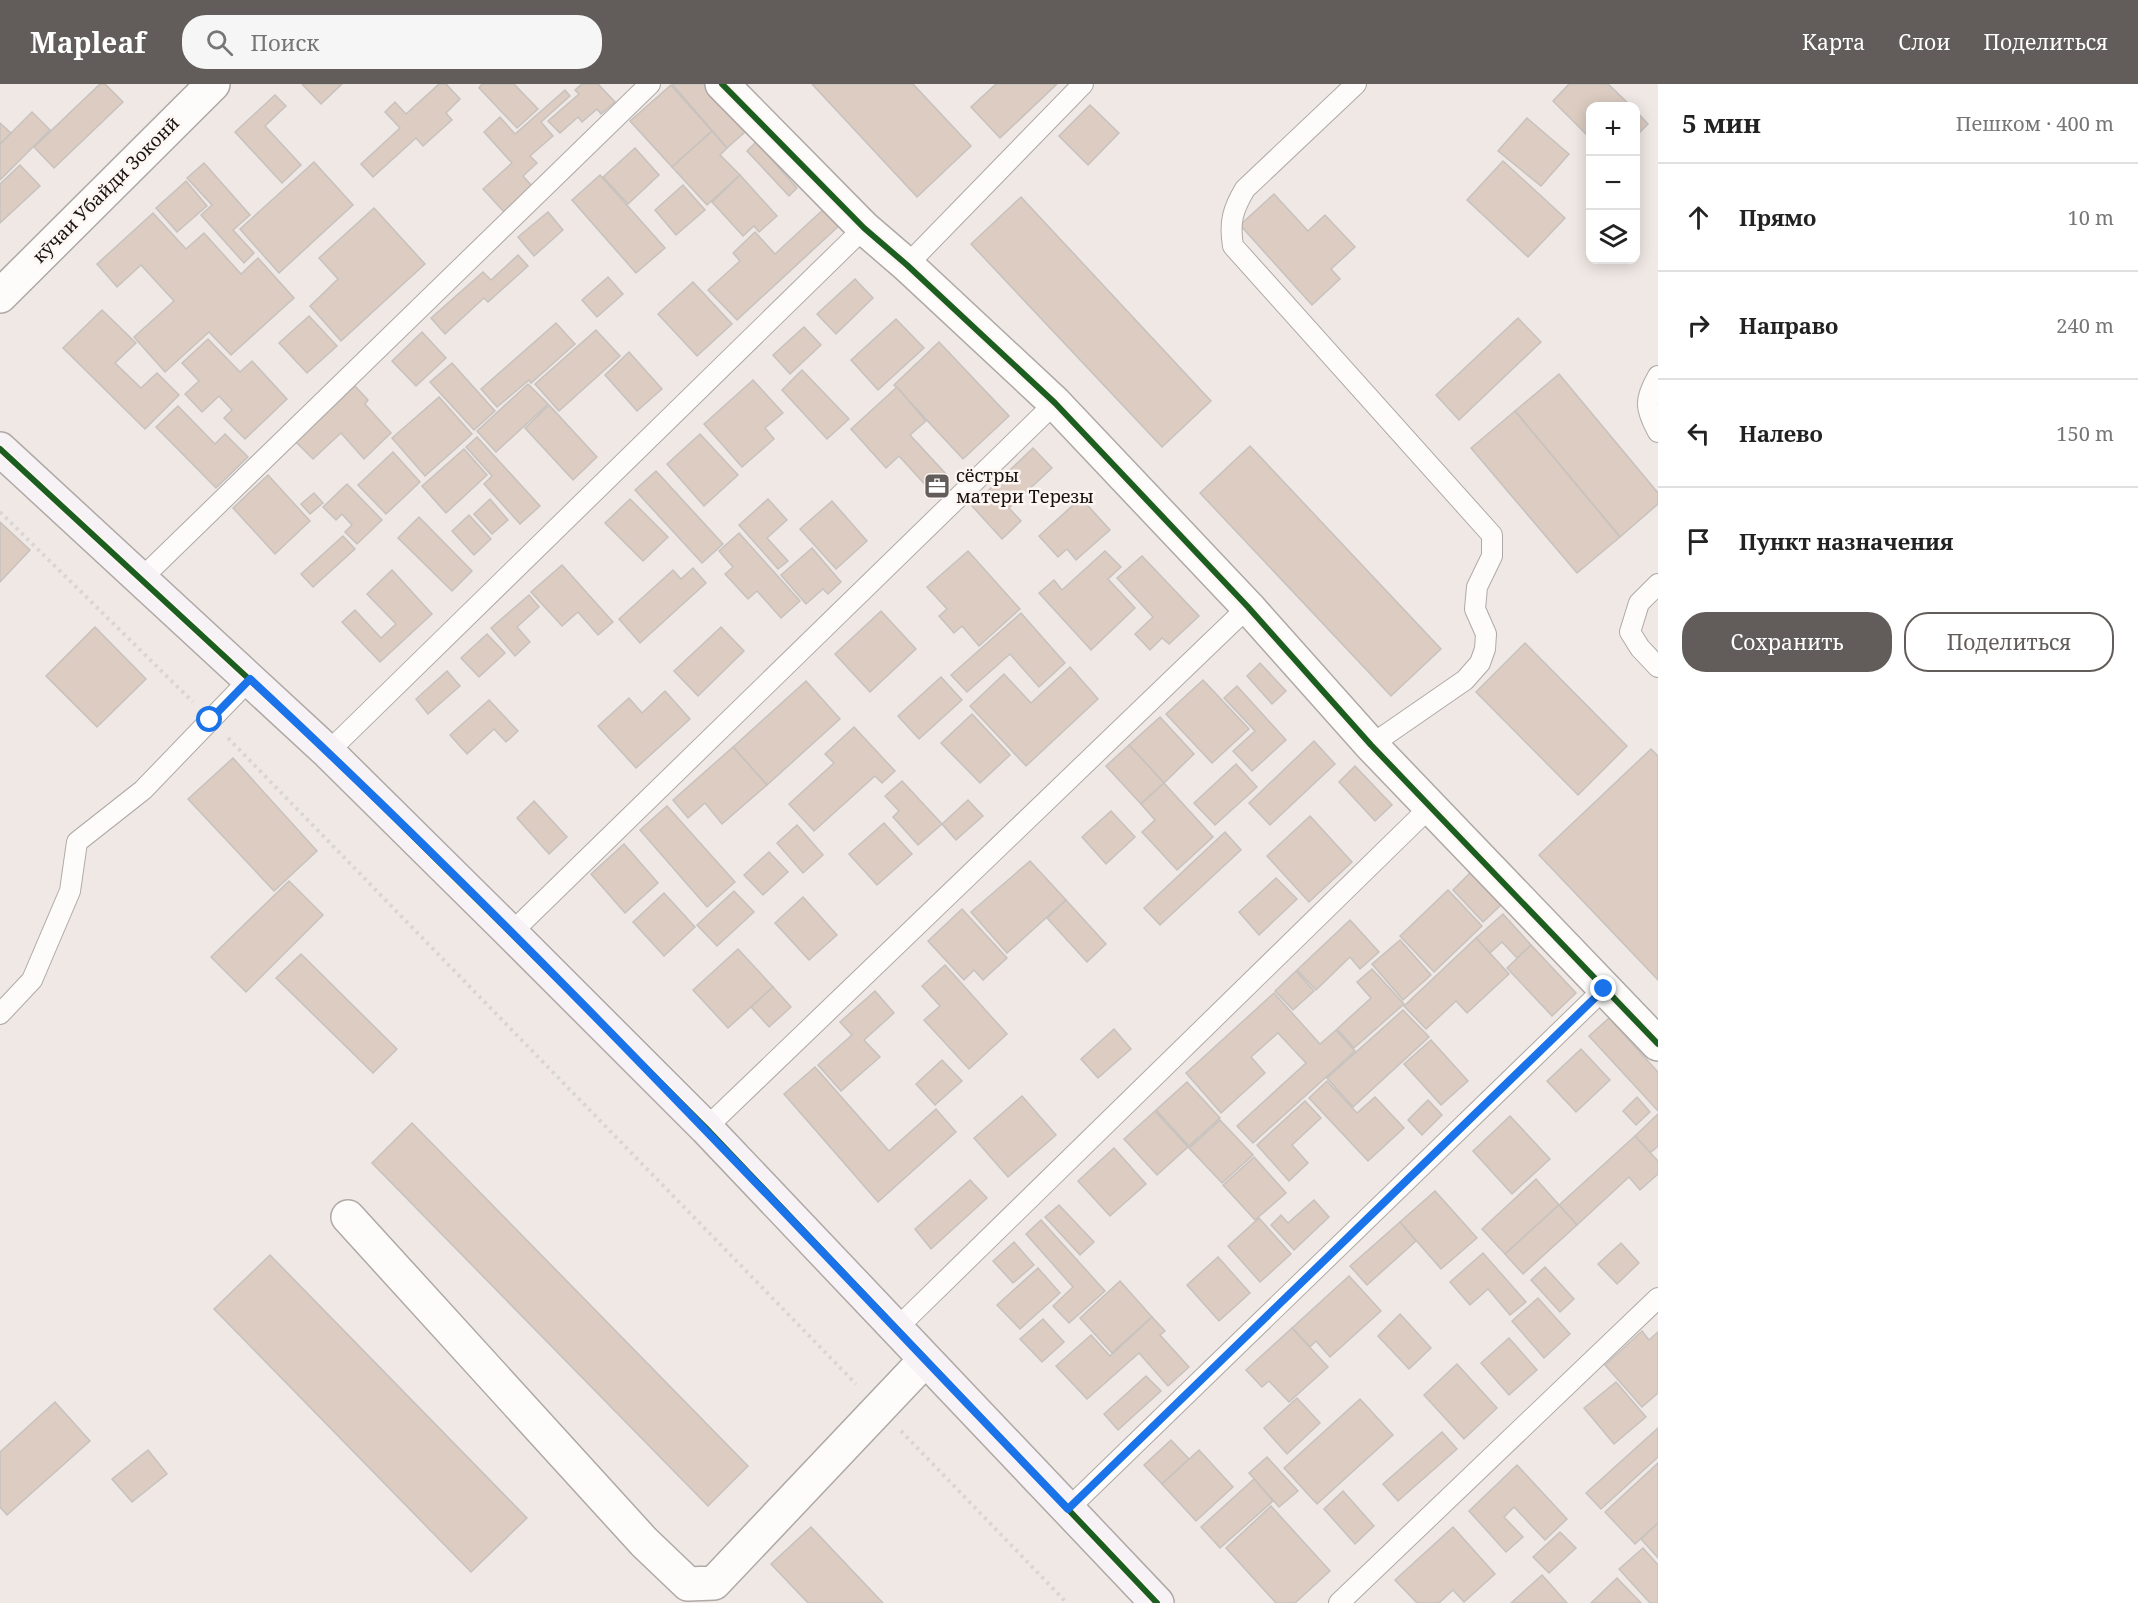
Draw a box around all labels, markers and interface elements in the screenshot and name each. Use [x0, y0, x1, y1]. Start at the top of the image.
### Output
search box [182, 15, 602, 69]
text: Mapleaf [30, 23, 146, 61]
icon: search [203, 26, 236, 59]
text: Поиск [251, 27, 319, 57]
text: Карта [1802, 28, 1865, 56]
text: Слои [1898, 28, 1950, 56]
text: Поделиться [1983, 28, 2108, 56]
map controls [1586, 102, 1640, 264]
button: + [1586, 102, 1640, 156]
text: 5 мин [1682, 105, 1761, 141]
text: Пешком · 400 m [1956, 110, 2114, 137]
street label: кӯчаи Убайди Зоконӣ [27, 111, 184, 268]
button: − [1586, 156, 1640, 210]
icon: ahead [1682, 201, 1715, 234]
text: Прямо [1739, 202, 1816, 232]
text: 10 m [2068, 204, 2114, 231]
button: layers [1586, 210, 1640, 264]
icon: right [1682, 309, 1715, 342]
text: Направо [1739, 310, 1838, 340]
text: 240 m [2056, 312, 2114, 339]
icon: left [1682, 417, 1715, 450]
text: Налево [1739, 418, 1823, 448]
text: 150 m [2056, 420, 2114, 447]
place label: сёстры матери Терезы [956, 463, 1094, 508]
office icon: сёстры матери Терезы [922, 471, 952, 501]
icon: arrive [1682, 525, 1715, 558]
text: Пункт назначения [1739, 526, 1953, 556]
button: Сохранить [1682, 612, 1892, 672]
button: Поделиться [1904, 612, 2114, 672]
route start [196, 706, 222, 732]
route end [1590, 975, 1616, 1001]

